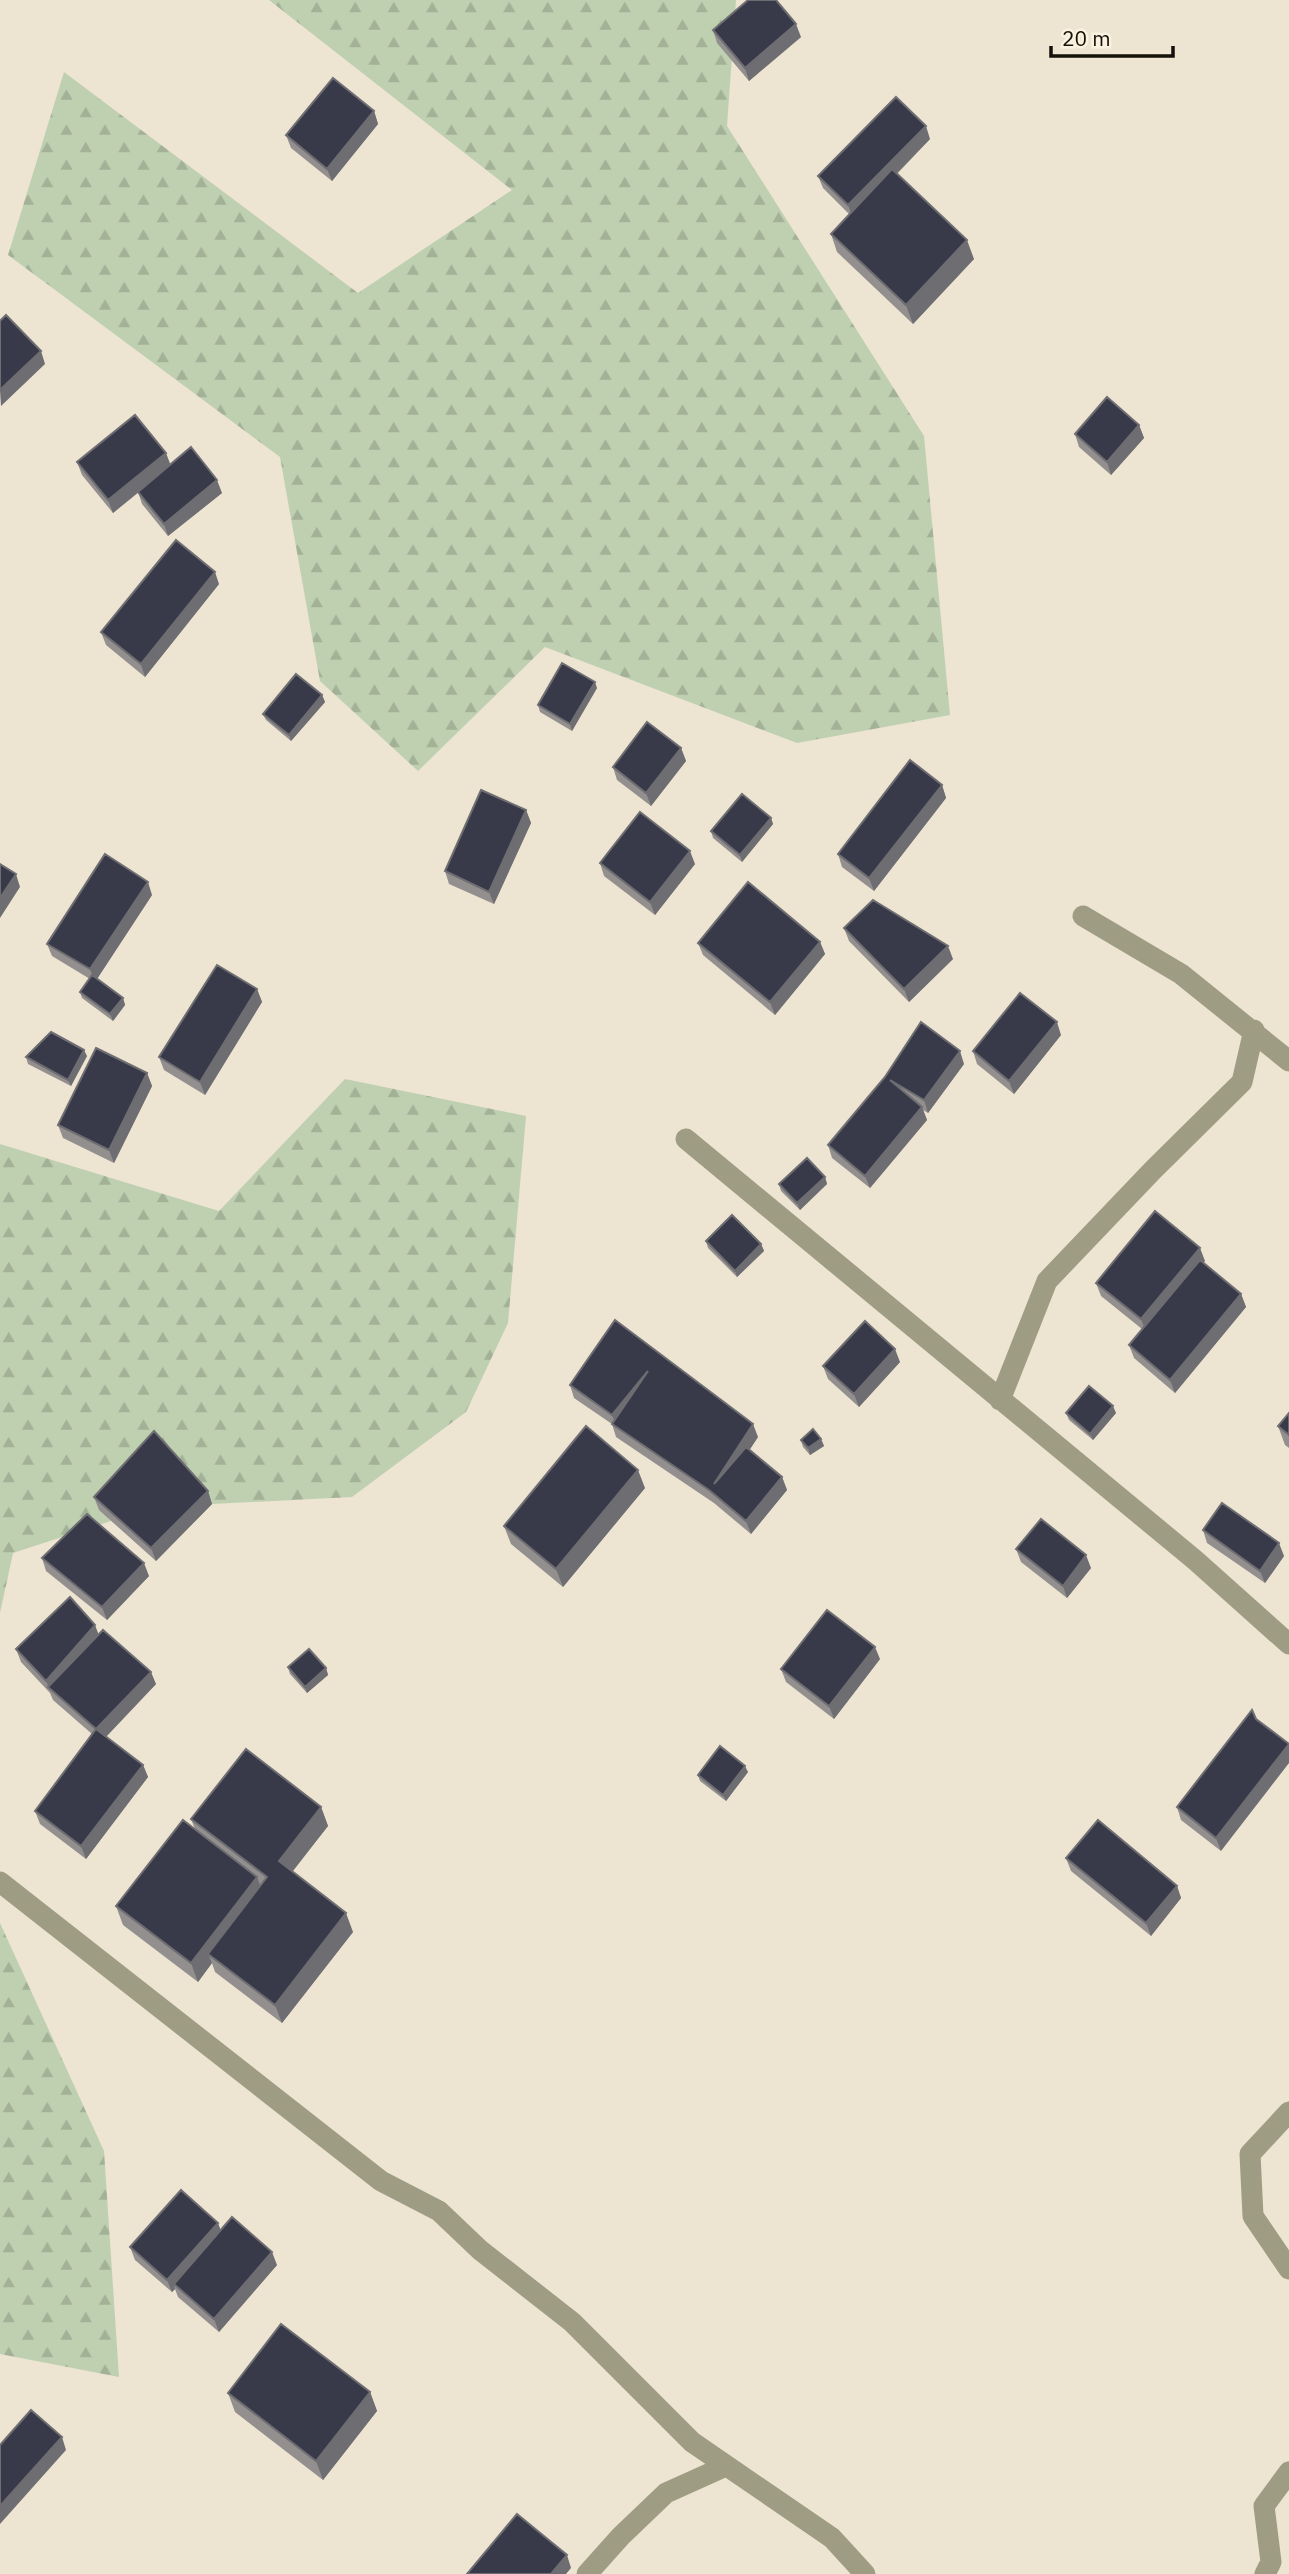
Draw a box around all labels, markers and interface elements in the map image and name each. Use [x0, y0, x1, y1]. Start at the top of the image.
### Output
scale bar [1051, 14, 1174, 58]
text: 20 m [1062, 24, 1111, 52]

